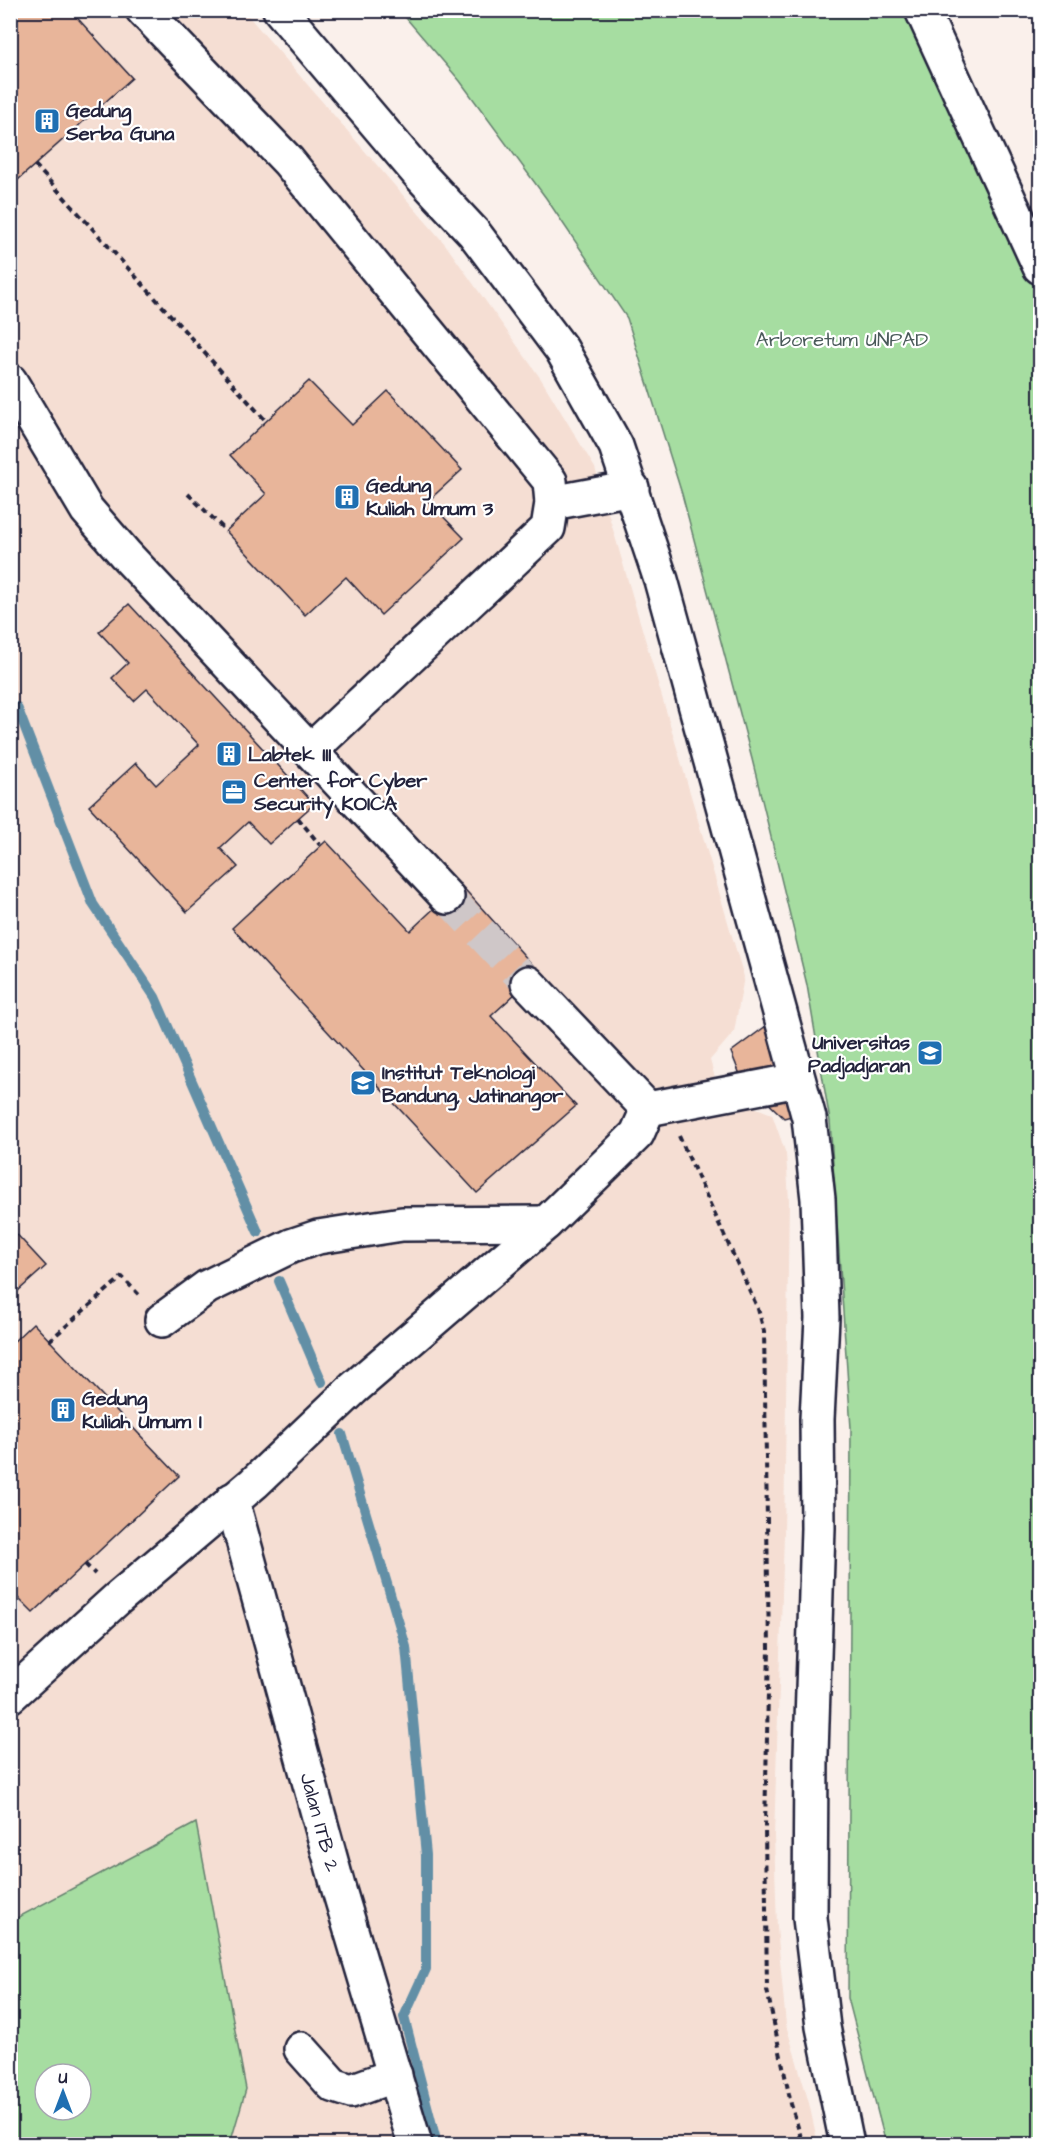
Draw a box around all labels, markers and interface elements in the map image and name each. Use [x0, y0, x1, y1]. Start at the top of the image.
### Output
place label: Gedung Serba Guna [65, 97, 175, 148]
building icon: Gedung Serba Guna [32, 106, 62, 136]
park label: Arboretum UNPAD [756, 326, 928, 354]
place label: Gedung Kuliah Umum 3 [366, 472, 494, 523]
building icon: Gedung Kuliah Umum 3 [332, 482, 362, 512]
building icon: Labtek III [214, 739, 244, 769]
place label: Labtek III [248, 741, 332, 769]
place label: Center for Cyber Security KOICA [253, 767, 428, 819]
office icon: Center for Cyber Security KOICA [219, 777, 249, 807]
place label: Universitas Padjadjaran [808, 1029, 910, 1080]
school or university icon: Universitas Padjadjaran [915, 1038, 945, 1068]
place label: Institut Teknologi Bandung, Jatinangor [382, 1059, 564, 1111]
school or university icon: Institut Teknologi Bandung, Jatinangor [348, 1068, 378, 1098]
place label: Gedung Kuliah Umum I [82, 1385, 202, 1436]
building icon: Gedung Kuliah Umum I [48, 1395, 78, 1425]
street label: Jalan ITB 2 [293, 1770, 346, 1875]
north arrow [33, 2062, 93, 2122]
text: U [59, 2067, 68, 2089]

